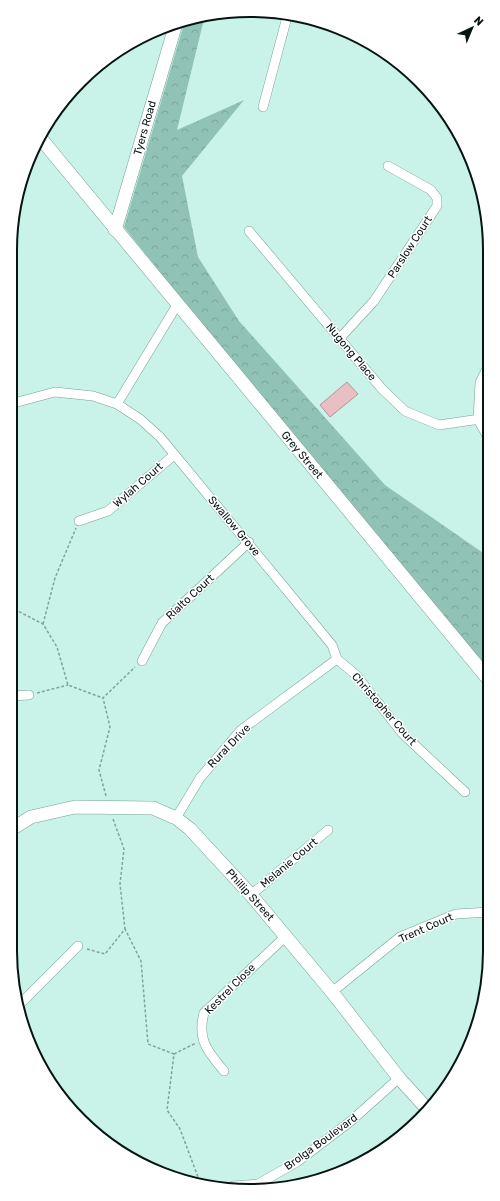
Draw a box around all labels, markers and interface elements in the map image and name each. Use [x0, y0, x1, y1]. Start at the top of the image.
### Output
north arrow [452, 8, 492, 48]
text: N [471, 14, 486, 29]
street label: Tyers Road [131, 99, 159, 157]
street label: Parslow Court [385, 213, 435, 281]
street label: Nugong Place [323, 321, 379, 383]
street label: Grey Street [278, 429, 326, 482]
street label: Wylah Court [110, 459, 166, 510]
street label: Swallow Grove [205, 493, 263, 559]
street label: Rialto Court [163, 571, 217, 622]
street label: Christopher Court [349, 670, 419, 748]
street label: Rural Drive [205, 721, 253, 771]
street label: Melanie Court [258, 835, 321, 891]
street label: Phillip Street [223, 866, 277, 924]
street label: Trent Court [397, 910, 456, 946]
street label: Kestrel Close [202, 961, 258, 1017]
street label: Brolga Boulevard [282, 1111, 360, 1173]

